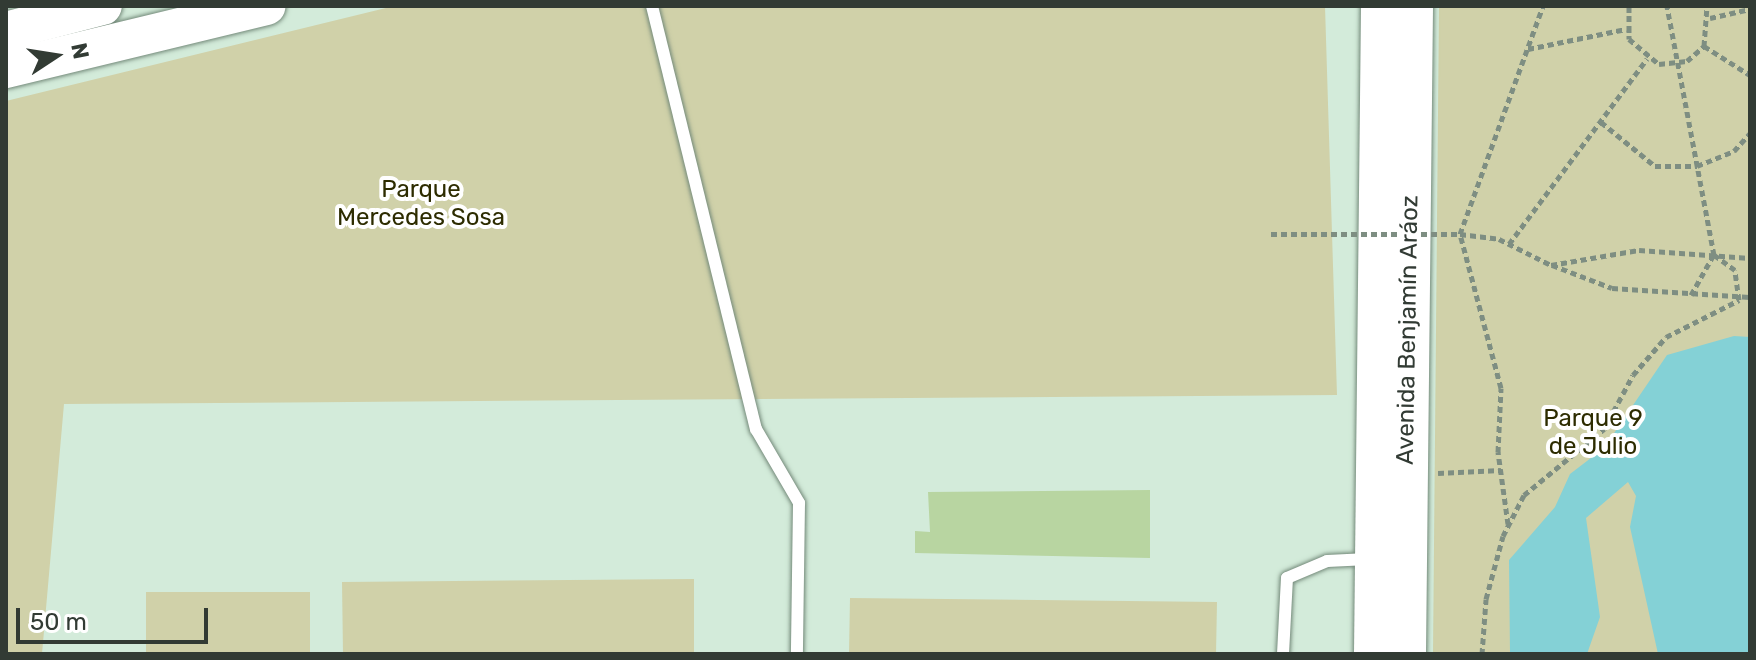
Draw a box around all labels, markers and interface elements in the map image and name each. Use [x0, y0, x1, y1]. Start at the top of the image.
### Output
north arrow [16, 16, 96, 96]
text: N [65, 40, 95, 61]
park label: Parque Mercedes Sosa [337, 176, 505, 232]
street label: Avenida Benjamín Aráoz [1391, 195, 1425, 465]
park label: Parque 9 de Julio [1543, 405, 1643, 461]
scale bar [20, 592, 212, 642]
text: 50 m [30, 608, 87, 636]

